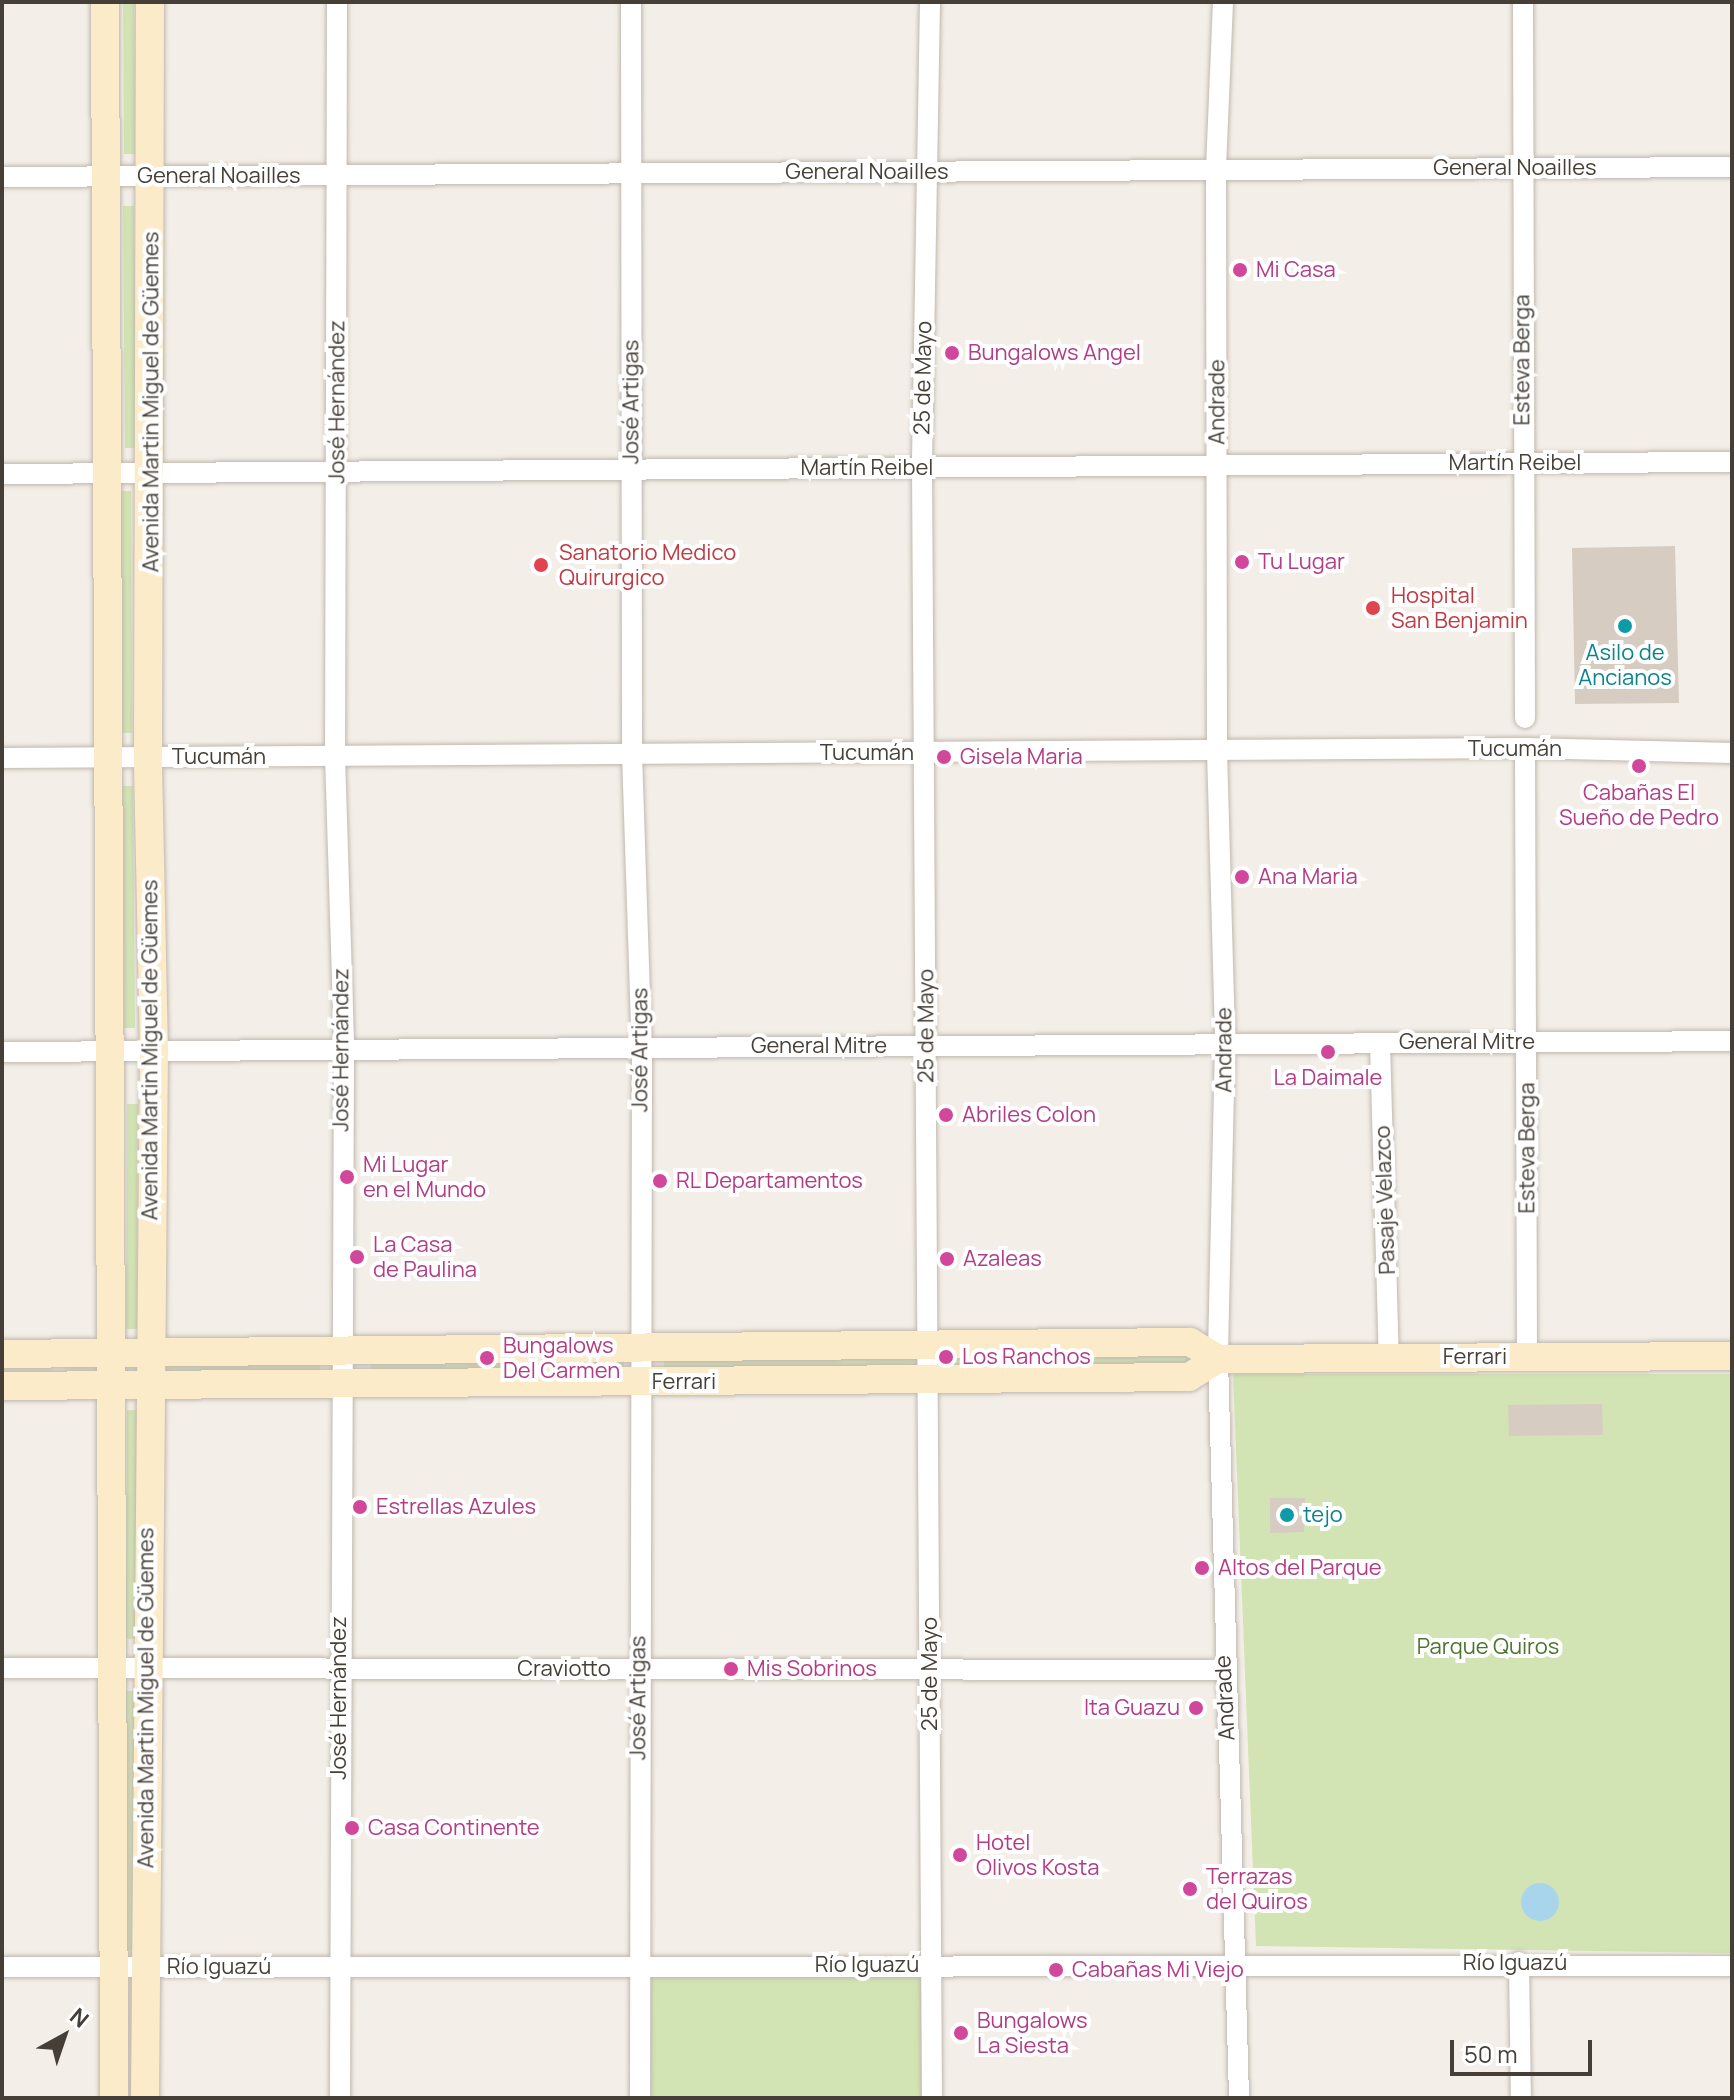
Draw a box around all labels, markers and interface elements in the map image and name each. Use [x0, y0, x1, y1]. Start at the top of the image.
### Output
street label: General Noailles [1433, 155, 1597, 181]
street label: General Noailles [785, 159, 949, 185]
street label: General Noailles [137, 163, 301, 189]
street label: Avenida Martin Miguel de Güemes [138, 232, 164, 572]
place label: Mi Casa [1256, 257, 1336, 283]
marker: Mi Casa [1231, 261, 1249, 279]
street label: Esteva Berga [1509, 294, 1535, 426]
street label: José Hernández [324, 320, 350, 484]
street label: 25 de Mayo [909, 321, 937, 435]
street label: José Artigas [618, 340, 644, 464]
place label: Bungalows Angel [968, 340, 1141, 366]
marker: Bungalows Angel [943, 344, 961, 362]
street label: Andrade [1204, 359, 1230, 445]
street label: Martín Reibel [1449, 450, 1581, 476]
street label: Martín Reibel [801, 455, 933, 481]
place label: Sanatorio Medico Quirurgico [559, 539, 736, 590]
place label: Tu Lugar [1258, 549, 1345, 575]
marker: Tu Lugar [1233, 553, 1251, 571]
marker: Sanatorio Medico Quirurgico [530, 554, 552, 576]
place label: Hospital San Benjamin [1391, 582, 1528, 634]
marker: Hospital San Benjamin [1362, 597, 1384, 619]
marker: Asilo de Ancianos [1616, 617, 1634, 635]
place label: Asilo de Ancianos [1578, 639, 1672, 690]
street label: Tucumán [1468, 736, 1562, 762]
street label: Tucumán [820, 740, 914, 766]
street label: Tucumán [172, 744, 266, 770]
place label: Gisela Maria [960, 744, 1083, 770]
marker: Gisela Maria [935, 748, 953, 766]
marker: Cabañas El Sueño de Pedro [1630, 757, 1648, 775]
place label: Cabañas El Sueño de Pedro [1559, 779, 1719, 830]
place label: Ana Maria [1258, 864, 1358, 890]
marker: Ana Maria [1233, 868, 1251, 886]
street label: Avenida Martin Miguel de Güemes [137, 880, 163, 1220]
street label: José Hernández [328, 968, 354, 1132]
street label: 25 de Mayo [913, 969, 939, 1083]
street label: José Artigas [627, 988, 653, 1112]
street label: Andrade [1211, 1007, 1237, 1093]
street label: General Mitre [1399, 1029, 1535, 1055]
street label: General Mitre [751, 1033, 887, 1059]
marker: La Daimale [1319, 1043, 1337, 1061]
place label: La Daimale [1274, 1065, 1382, 1091]
street label: Esteva Berga [1514, 1082, 1540, 1214]
place label: Abriles Colon [962, 1102, 1096, 1128]
marker: Abriles Colon [937, 1106, 955, 1124]
street label: Pasaje Velazco [1369, 1125, 1401, 1275]
place label: Mi Lugar en el Mundo [363, 1151, 486, 1202]
marker: Mi Lugar en el Mundo [338, 1168, 356, 1186]
place label: RL Departamentos [676, 1168, 864, 1194]
marker: RL Departamentos [651, 1172, 669, 1190]
place label: La Casa de Paulina [373, 1231, 477, 1282]
place label: Azaleas [963, 1246, 1042, 1272]
marker: La Casa de Paulina [348, 1248, 366, 1266]
marker: Azaleas [938, 1250, 956, 1268]
place label: Bungalows Del Carmen [503, 1332, 620, 1384]
place label: Los Ranchos [962, 1344, 1091, 1370]
street label: Ferrari [1443, 1344, 1507, 1370]
marker: Los Ranchos [937, 1348, 955, 1366]
marker: Bungalows Del Carmen [478, 1349, 496, 1367]
street label: Ferrari [652, 1369, 716, 1395]
place label: Estrellas Azules [376, 1494, 536, 1520]
marker: Estrellas Azules [351, 1498, 369, 1516]
place label: tejo [1303, 1502, 1343, 1528]
marker: tejo [1278, 1506, 1296, 1524]
street label: Avenida Martin Miguel de Güemes [133, 1528, 159, 1868]
place label: Altos del Parque [1218, 1555, 1382, 1581]
marker: Altos del Parque [1193, 1559, 1211, 1577]
street label: José Hernández [326, 1616, 352, 1780]
street label: 25 de Mayo [917, 1617, 943, 1731]
park label: Parque Quiros [1417, 1634, 1559, 1660]
street label: José Artigas [625, 1636, 651, 1760]
street label: Andrade [1210, 1655, 1240, 1741]
street label: Craviotto [517, 1656, 611, 1682]
place label: Mis Sobrinos [747, 1656, 877, 1682]
marker: Mis Sobrinos [722, 1660, 740, 1678]
place label: Ita Guazu [1084, 1695, 1180, 1721]
marker: Ita Guazu [1187, 1699, 1205, 1717]
place label: Casa Continente [368, 1815, 540, 1841]
marker: Casa Continente [343, 1819, 361, 1837]
place label: Hotel Olivos Kosta [976, 1829, 1099, 1880]
marker: Hotel Olivos Kosta [951, 1846, 969, 1864]
place label: Terrazas del Quiros [1206, 1863, 1308, 1914]
marker: Terrazas del Quiros [1181, 1880, 1199, 1898]
street label: Río Iguazú [1463, 1950, 1567, 1976]
street label: Río Iguazú [815, 1952, 919, 1978]
street label: Río Iguazú [167, 1954, 271, 1980]
place label: Cabañas Mi Viejo [1072, 1957, 1244, 1983]
marker: Cabañas Mi Viejo [1047, 1961, 1065, 1979]
north arrow [24, 1996, 104, 2076]
text: N [64, 2001, 95, 2034]
place label: Bungalows La Siesta [977, 2007, 1088, 2058]
marker: Bungalows La Siesta [952, 2024, 970, 2042]
scale bar [1454, 2024, 1596, 2074]
text: 50 m [1464, 2037, 1518, 2070]

